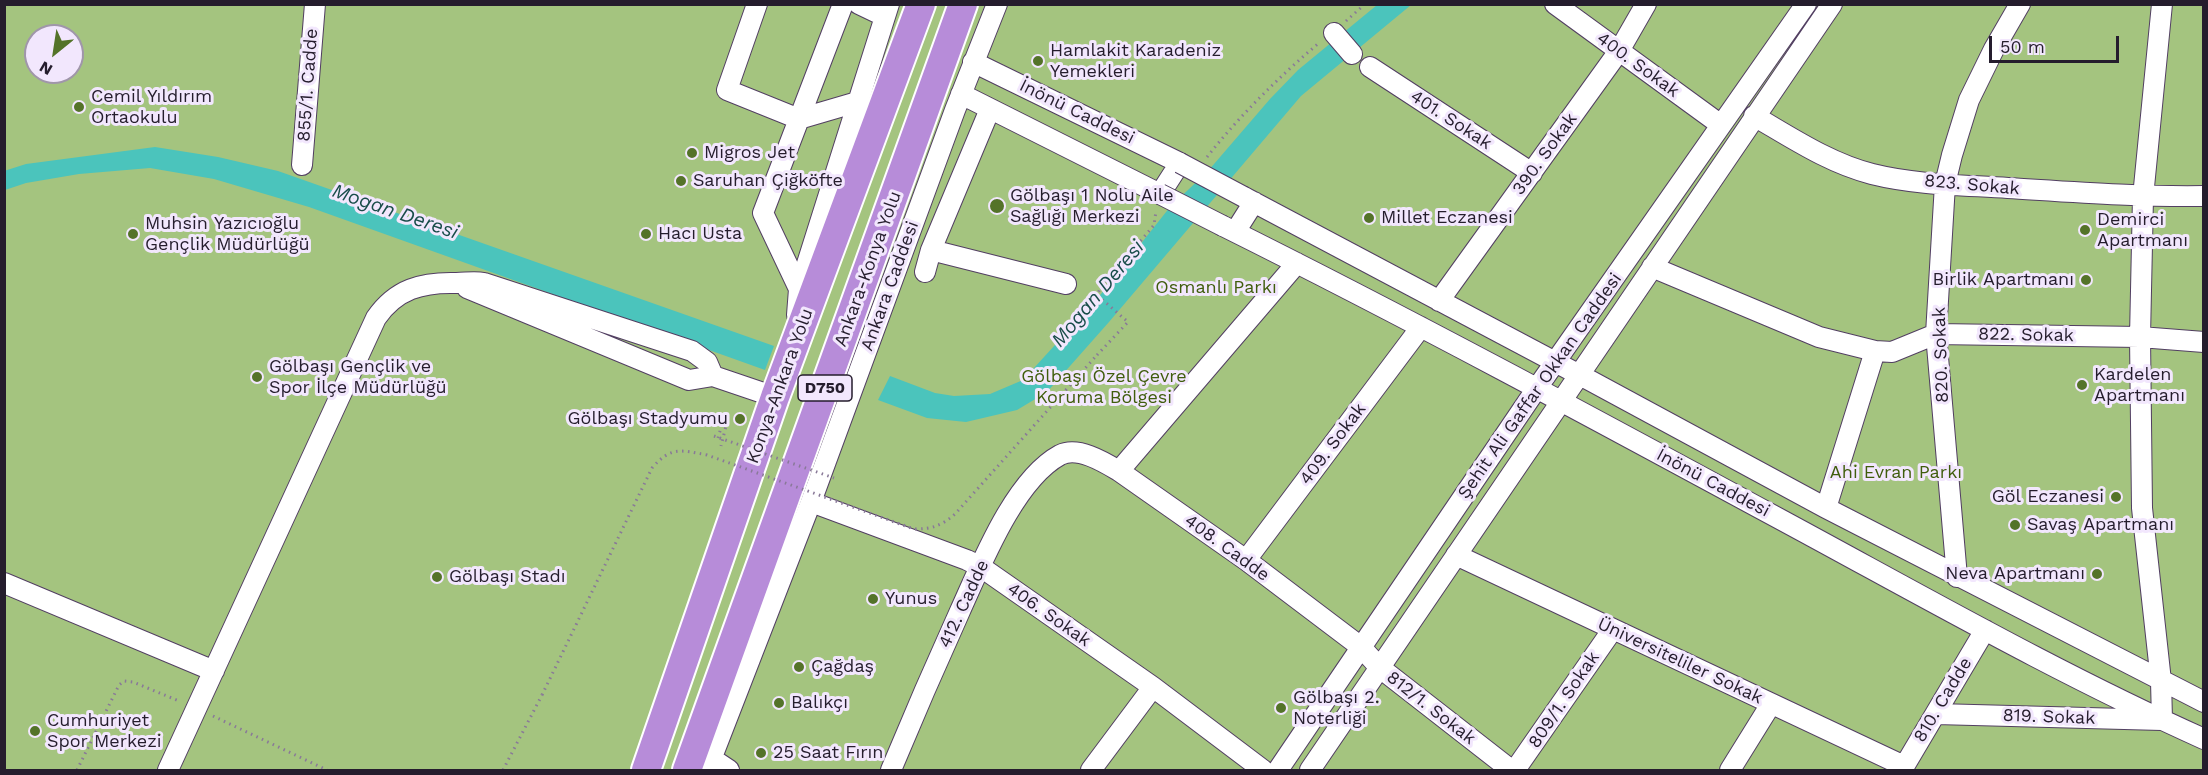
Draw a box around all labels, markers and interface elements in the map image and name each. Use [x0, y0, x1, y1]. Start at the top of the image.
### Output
north arrow [24, 24, 84, 84]
scale bar [1992, 24, 2122, 62]
street label: 855/1. Cadde [293, 28, 323, 142]
street label: 400. Sokak [1593, 28, 1683, 102]
text: 50 m [2000, 36, 2045, 57]
place label: Hamlakit Karadeniz Yemekleri [1050, 40, 1221, 82]
marker: Hamlakit Karadeniz Yemekleri [1031, 54, 1045, 68]
text: N [36, 57, 56, 79]
street label: İnönü Caddesi [1016, 75, 1138, 149]
place label: Cemil Yıldırım Ortaokulu [91, 86, 212, 128]
street label: 401. Sokak [1406, 86, 1496, 154]
marker: Cemil Yıldırım Ortaokulu [72, 100, 86, 114]
street label: 390. Sokak [1508, 109, 1582, 199]
place label: Migros Jet [704, 142, 795, 164]
marker: Migros Jet [685, 146, 699, 160]
place label: Saruhan Çiğköfte [693, 170, 843, 192]
street label: 823. Sokak [1923, 170, 2021, 200]
marker: Saruhan Çiğköfte [674, 174, 688, 188]
water label: Mogan Deresi [329, 179, 461, 245]
place label: Gölbaşı 1 Nolu Aile Sağlığı Merkezi [1010, 185, 1174, 228]
street label: Ankara-Konya Yolu [830, 188, 906, 350]
marker: Gölbaşı 1 Nolu Aile Sağlığı Merkezi [988, 197, 1006, 215]
place label: Millet Eczanesi [1381, 207, 1513, 229]
place label: Demirci Apartmanı [2097, 209, 2188, 252]
marker: Millet Eczanesi [1362, 211, 1376, 225]
place label: Muhsin Yazıcıoğlu Gençlik Müdürlüğü [145, 213, 310, 256]
street label: Ankara Caddesi [857, 218, 923, 354]
place label: Hacı Usta [658, 223, 742, 245]
marker: Demirci Apartmanı [2078, 223, 2092, 237]
marker: Muhsin Yazıcıoğlu Gençlik Müdürlüğü [126, 227, 140, 241]
marker: Hacı Usta [639, 227, 653, 241]
water label: Mogan Deresi [1047, 236, 1149, 352]
street label: Şehit Ali Gaffar Okkan Caddesi [1453, 269, 1627, 503]
place label: Birlik Apartmanı [1933, 269, 2074, 291]
marker: Birlik Apartmanı [2079, 273, 2093, 287]
park label: Osmanlı Parkı [1155, 277, 1277, 299]
street label: Konya-Ankara Yolu [742, 305, 818, 467]
street label: 820. Sokak [1929, 307, 1953, 403]
street label: 822. Sokak [1978, 323, 2074, 347]
place label: Gölbaşı Gençlik ve Spor İlçe Müdürlüğü [269, 356, 447, 398]
place label: Kardelen Apartmanı [2094, 364, 2185, 406]
park label: Gölbaşı Özel Çevre Koruma Bölgesi [1021, 366, 1187, 409]
marker: Gölbaşı Gençlik ve Spor İlçe Müdürlüğü [250, 370, 264, 384]
road number: D750 [798, 375, 852, 401]
marker: Kardelen Apartmanı [2075, 378, 2089, 392]
street label: 409. Sokak [1295, 399, 1371, 489]
place label: Gölbaşı Stadyumu [568, 408, 728, 430]
marker: Gölbaşı Stadyumu [733, 412, 747, 426]
street label: İnönü Caddesi [1653, 444, 1773, 522]
park label: Ahi Evran Parkı [1830, 462, 1962, 484]
place label: Göl Eczanesi [1992, 486, 2104, 508]
marker: Göl Eczanesi [2109, 490, 2123, 504]
street label: 408. Cadde [1180, 510, 1274, 586]
place label: Savaş Apartmanı [2027, 514, 2174, 536]
marker: Savaş Apartmanı [2008, 518, 2022, 532]
street label: 412. Cadde [934, 557, 994, 651]
place label: Neva Apartmanı [1945, 563, 2085, 585]
place label: Gölbaşı Stadı [449, 566, 566, 588]
marker: Neva Apartmanı [2090, 567, 2104, 581]
marker: Gölbaşı Stadı [430, 570, 444, 584]
street label: 406. Sokak [1003, 578, 1095, 652]
place label: Yunus [885, 588, 937, 610]
marker: Yunus [866, 592, 880, 606]
street label: Üniversiteliler Sokak [1594, 613, 1766, 709]
street label: 809/1. Sokak [1524, 648, 1604, 752]
street label: 810. Cadde [1909, 654, 1977, 746]
place label: Çağdaş [811, 656, 874, 678]
marker: Çağdaş [792, 660, 806, 674]
street label: 812/1. Sokak [1382, 666, 1480, 750]
place label: Gölbaşı 2. Noterliği [1293, 687, 1380, 730]
place label: Balıkçı [791, 692, 848, 714]
marker: Balıkçı [772, 696, 786, 710]
marker: Gölbaşı 2. Noterliği [1274, 701, 1288, 715]
street label: 819. Sokak [2002, 705, 2096, 729]
place label: Cumhuriyet Spor Merkezi [47, 710, 162, 752]
marker: Cumhuriyet Spor Merkezi [28, 724, 42, 738]
place label: 25 Saat Fırın [773, 742, 883, 764]
marker: 25 Saat Fırın [754, 746, 768, 760]

